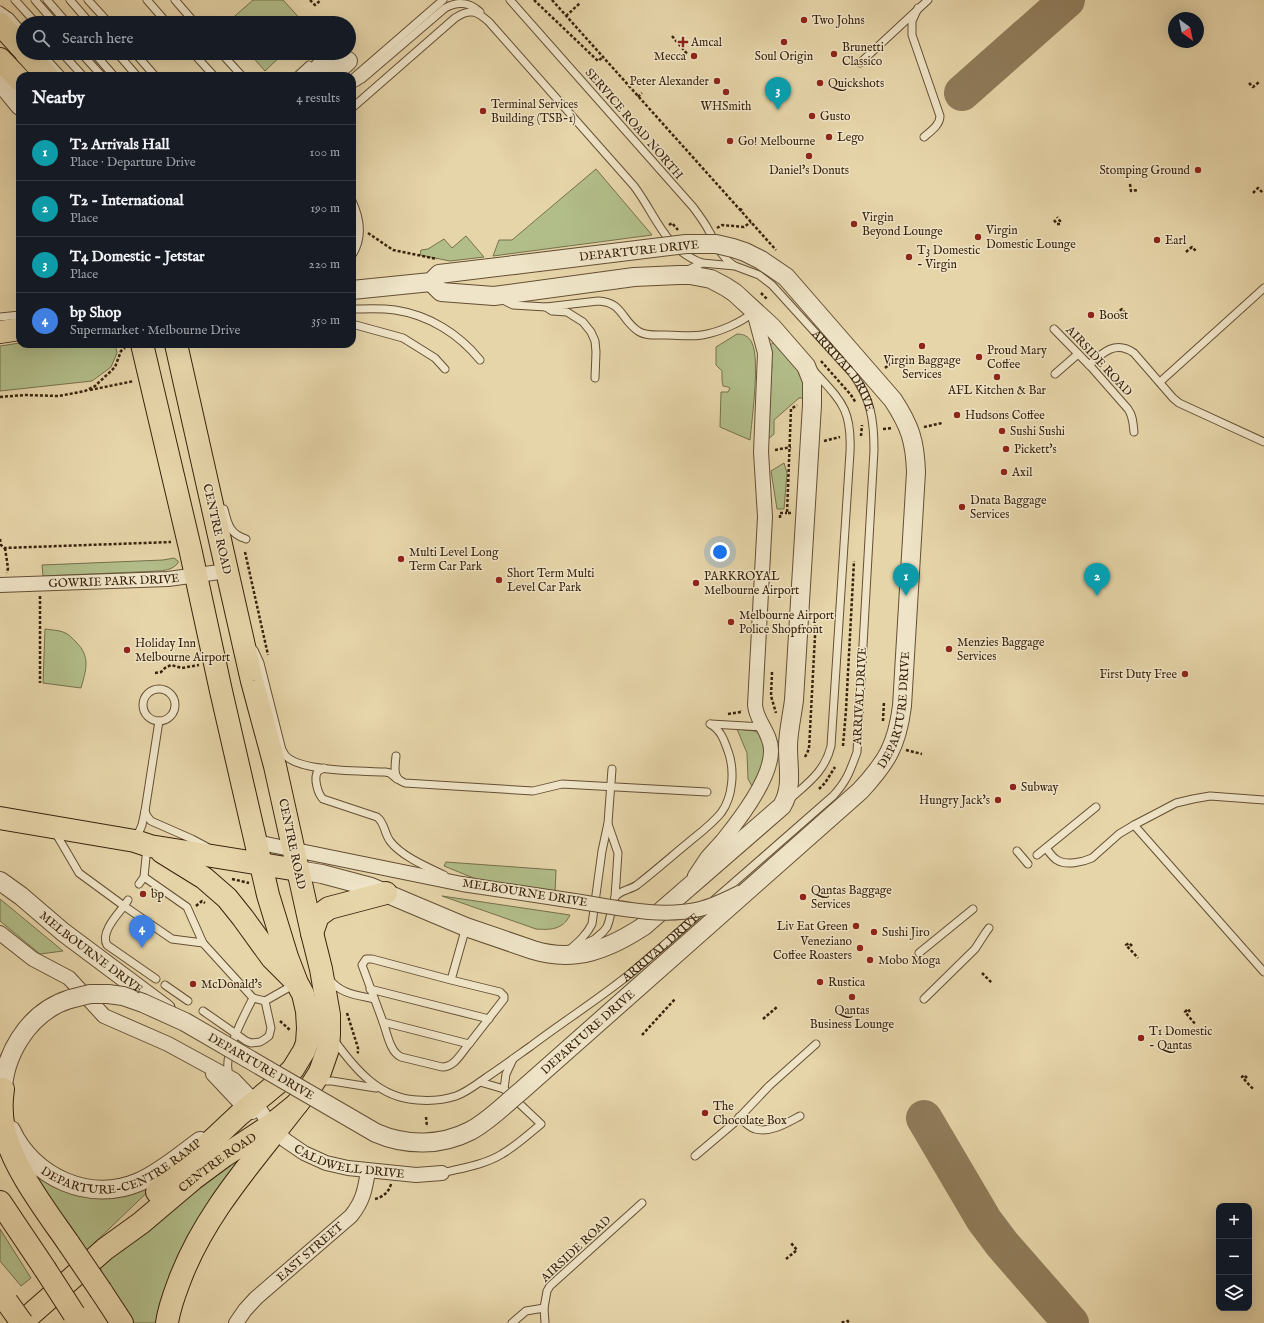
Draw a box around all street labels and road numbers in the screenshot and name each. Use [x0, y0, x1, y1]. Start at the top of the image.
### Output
street label: SERVICE ROAD NORTH [582, 65, 686, 183]
street label: DEPARTURE DRIVE [578, 237, 700, 265]
street label: AIRSIDE ROAD [1062, 322, 1136, 399]
street label: ARRIVAL DRIVE [808, 326, 878, 412]
street label: CENTRE ROAD [199, 482, 235, 576]
street label: GOWRIE PARK DRIVE [48, 570, 180, 591]
street label: ARRIVAL DRIVE [850, 647, 870, 746]
street label: DEPARTURE DRIVE [874, 651, 913, 771]
street label: CENTRE ROAD [275, 797, 309, 891]
street label: MELBOURNE DRIVE [461, 876, 589, 910]
street label: MELBOURNE DRIVE [37, 908, 146, 997]
street label: ARRIVAL DRIVE [618, 909, 703, 986]
street label: DEPARTURE DRIVE [538, 986, 638, 1078]
street label: DEPARTURE DRIVE [205, 1029, 317, 1103]
street label: CENTRE ROAD [175, 1129, 259, 1195]
street label: DEPARTURE-CENTRE RAMP [38, 1135, 204, 1197]
street label: CALDWELL DRIVE [291, 1141, 405, 1181]
street label: AIRSIDE ROAD [537, 1212, 614, 1286]
street label: EAST STREET [273, 1219, 346, 1285]

